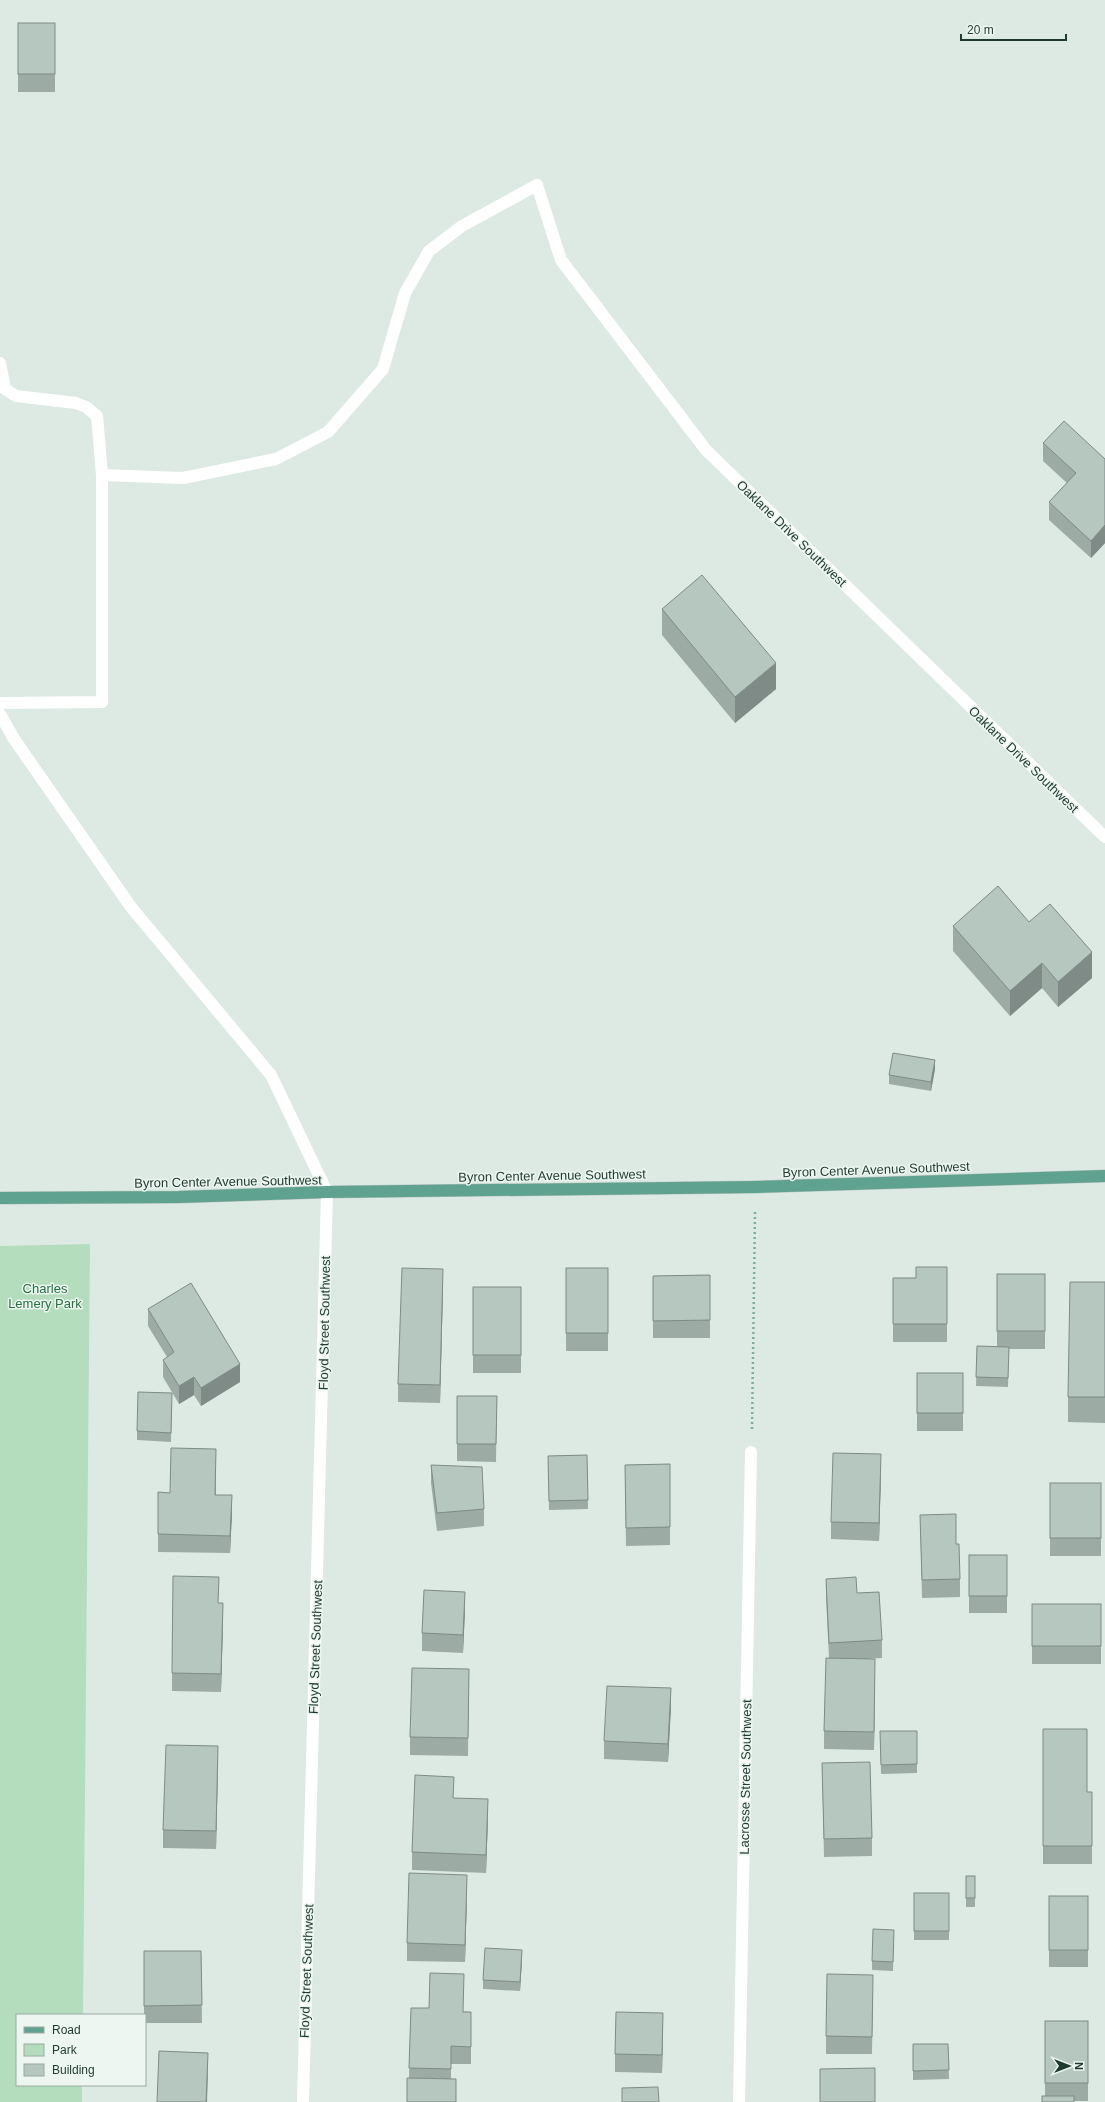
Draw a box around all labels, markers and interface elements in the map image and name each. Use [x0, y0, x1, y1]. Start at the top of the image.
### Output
scale bar [961, 16, 1066, 42]
text: 20 m [967, 23, 994, 37]
street label: Oaklane Drive Southwest [734, 477, 850, 590]
street label: Oaklane Drive Southwest [966, 703, 1082, 816]
street label: Byron Center Avenue Southwest [782, 1159, 970, 1180]
street label: Byron Center Avenue Southwest [458, 1166, 646, 1185]
street label: Byron Center Avenue Southwest [134, 1172, 322, 1191]
street label: Floyd Street Southwest [316, 1255, 333, 1390]
park label: Charles Lemery Park [8, 1281, 82, 1311]
street label: Floyd Street Southwest [306, 1579, 325, 1714]
street label: Lacrosse Street Southwest [737, 1699, 754, 1855]
street label: Floyd Street Southwest [297, 1903, 316, 2038]
legend [16, 2014, 146, 2086]
text: Road [52, 2023, 81, 2037]
text: Park [52, 2043, 78, 2057]
north arrow [1049, 2046, 1089, 2086]
text: N [1073, 2062, 1085, 2070]
text: Building [52, 2063, 95, 2077]

